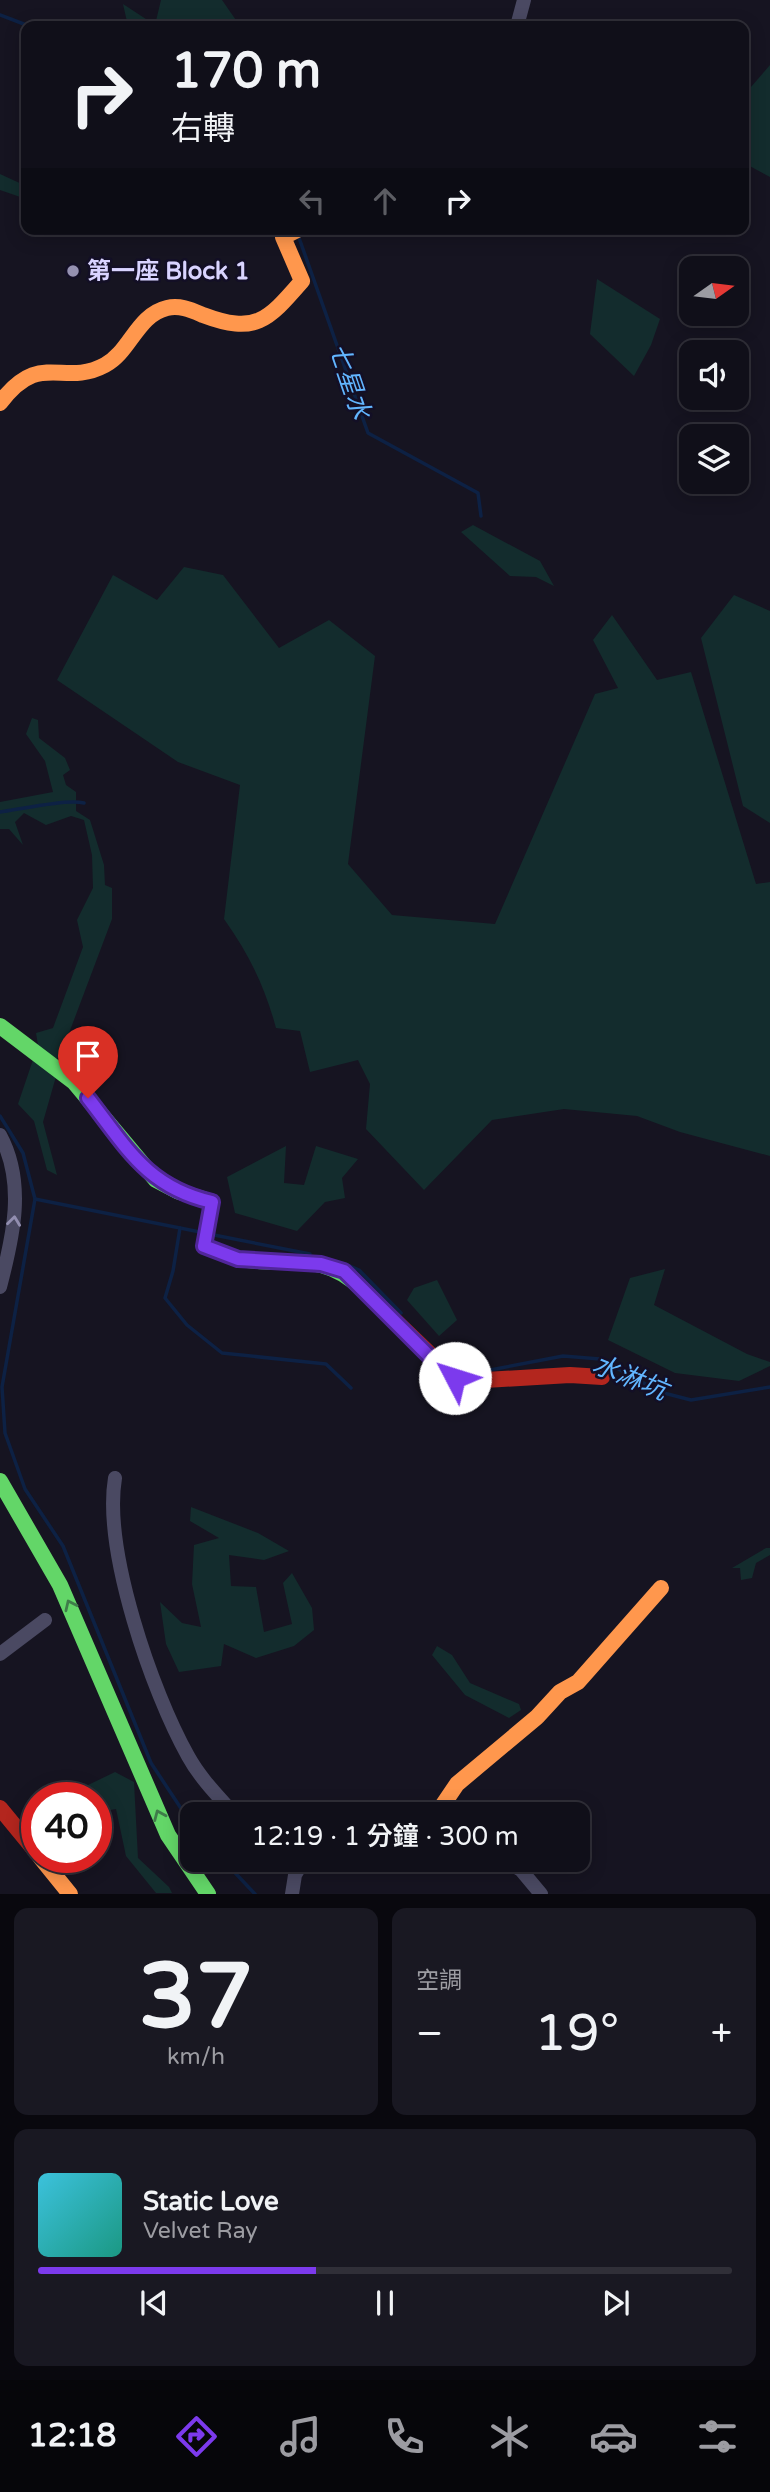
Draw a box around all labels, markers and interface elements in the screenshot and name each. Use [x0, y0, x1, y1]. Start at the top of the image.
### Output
text: 170 m [171, 42, 321, 101]
icon: right [56, 49, 147, 140]
text: 右轉 [171, 110, 235, 148]
icon: left [293, 182, 331, 220]
icon: ahead [366, 182, 404, 220]
icon: right [439, 182, 477, 220]
north arrow [679, 256, 749, 326]
map controls [679, 256, 749, 494]
place label: 第一座 Block 1 [87, 257, 249, 286]
marker: 第一座 Block 1 [65, 263, 81, 279]
water label: 七星水 [322, 339, 377, 424]
button: sound [679, 340, 749, 410]
button: layers [679, 424, 749, 494]
pin [58, 1026, 118, 1098]
icon: arrive [69, 1037, 107, 1075]
one-way arrow [7, 1215, 22, 1227]
position arrow [418, 1341, 492, 1415]
water label: 水淋坑 [588, 1348, 675, 1408]
one-way arrow [64, 1600, 78, 1613]
speed limit sign: 40 [21, 1782, 112, 1873]
one-way arrow [153, 1810, 167, 1822]
text: 12:19 · 1 分鐘 · 300 m [251, 1821, 519, 1852]
text: 37 [139, 1942, 253, 2052]
text: 空調 [416, 1967, 462, 1995]
text: 19° [534, 2002, 619, 2065]
text: − [416, 2011, 443, 2057]
text: + [711, 2011, 732, 2057]
text: km/h [167, 2043, 225, 2071]
text: Static Love [143, 2186, 279, 2217]
text: Velvet Ray [143, 2217, 258, 2245]
icon: previous [135, 2284, 173, 2322]
icon: pause [366, 2284, 404, 2322]
icon: next [597, 2284, 635, 2322]
icon: directions [172, 2412, 221, 2461]
icon: music [276, 2412, 325, 2461]
icon: phone [380, 2412, 429, 2461]
icon: climate [485, 2412, 534, 2461]
icon: car [589, 2412, 638, 2461]
icon: filters [693, 2412, 742, 2461]
text: 12:18 [28, 2417, 116, 2455]

